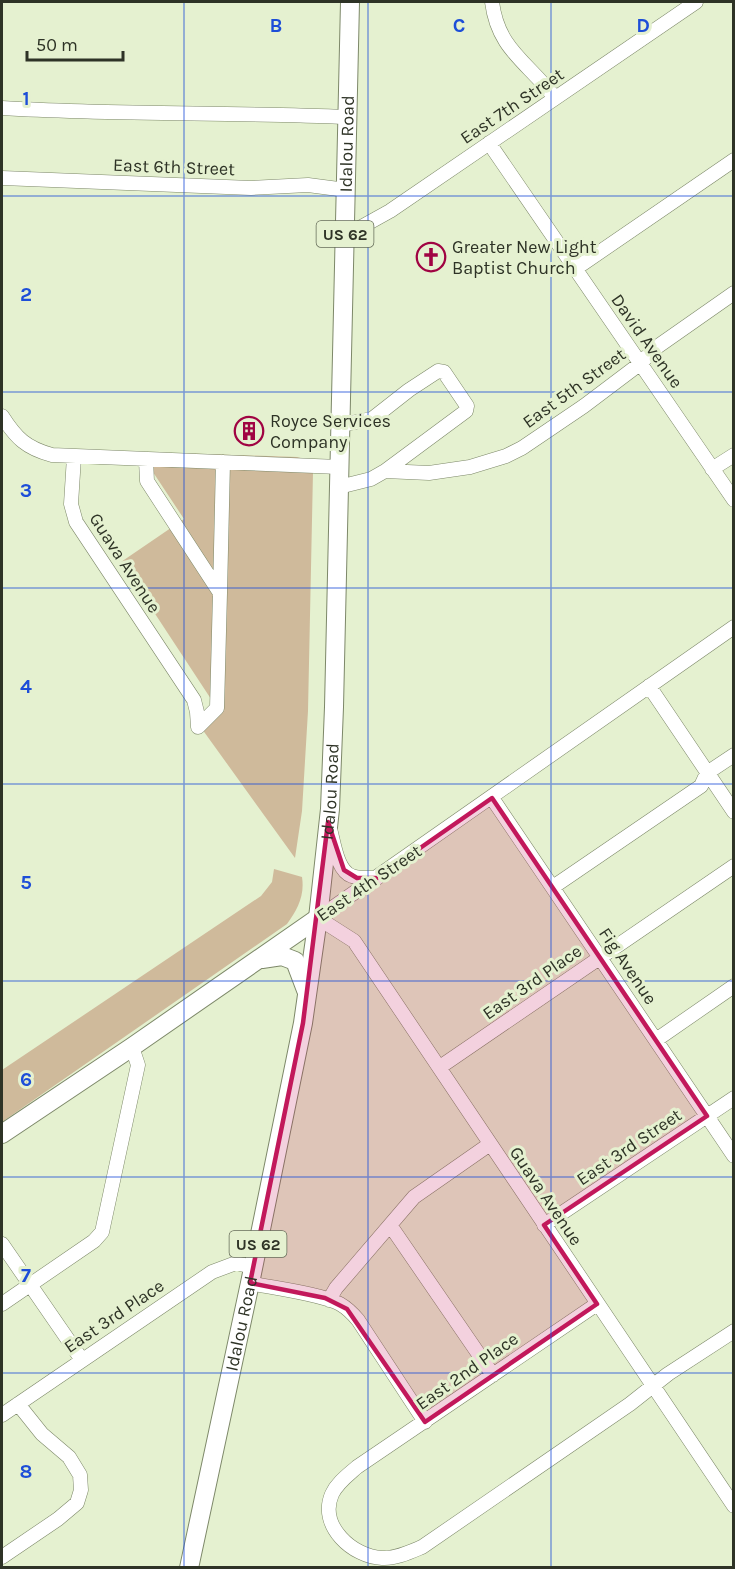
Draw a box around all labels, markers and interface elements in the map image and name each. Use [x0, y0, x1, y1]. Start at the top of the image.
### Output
text: B [270, 14, 282, 37]
text: C [453, 14, 465, 37]
text: D [636, 14, 650, 37]
scale bar [27, 24, 123, 62]
text: 50 m [36, 34, 78, 56]
street label: East 7th Street [456, 63, 568, 149]
text: 1 [22, 87, 30, 110]
street label: Idalou Road [335, 95, 359, 193]
street label: East 6th Street [113, 154, 236, 180]
road number: US 62 [316, 221, 374, 247]
place label: Greater New Light Baptist Church [452, 236, 597, 279]
church icon: Greater New Light Baptist Church [415, 241, 447, 273]
text: 2 [20, 283, 32, 306]
street label: David Avenue [606, 289, 688, 393]
street label: East 5th Street [518, 343, 630, 433]
place label: Royce Services Company [270, 410, 391, 453]
building icon: Royce Services Company [233, 415, 265, 447]
text: 3 [20, 479, 32, 502]
street label: Guava Avenue [84, 509, 166, 617]
text: 4 [20, 675, 32, 698]
street label: Idalou Road [316, 743, 344, 841]
street label: East 4th Street [312, 840, 426, 926]
text: 5 [20, 871, 32, 894]
street label: Fig Avenue [594, 923, 662, 1009]
street label: East 3rd Place [478, 940, 586, 1024]
text: 6 [20, 1068, 32, 1091]
street label: East 3rd Street [572, 1104, 686, 1190]
street label: Guava Avenue [505, 1142, 587, 1250]
road number: US 62 [230, 1231, 286, 1257]
text: 7 [21, 1264, 31, 1287]
street label: East 3rd Place [60, 1274, 168, 1358]
street label: Idalou Road [220, 1274, 262, 1373]
street label: East 2nd Place [411, 1328, 523, 1414]
text: 8 [20, 1460, 32, 1483]

